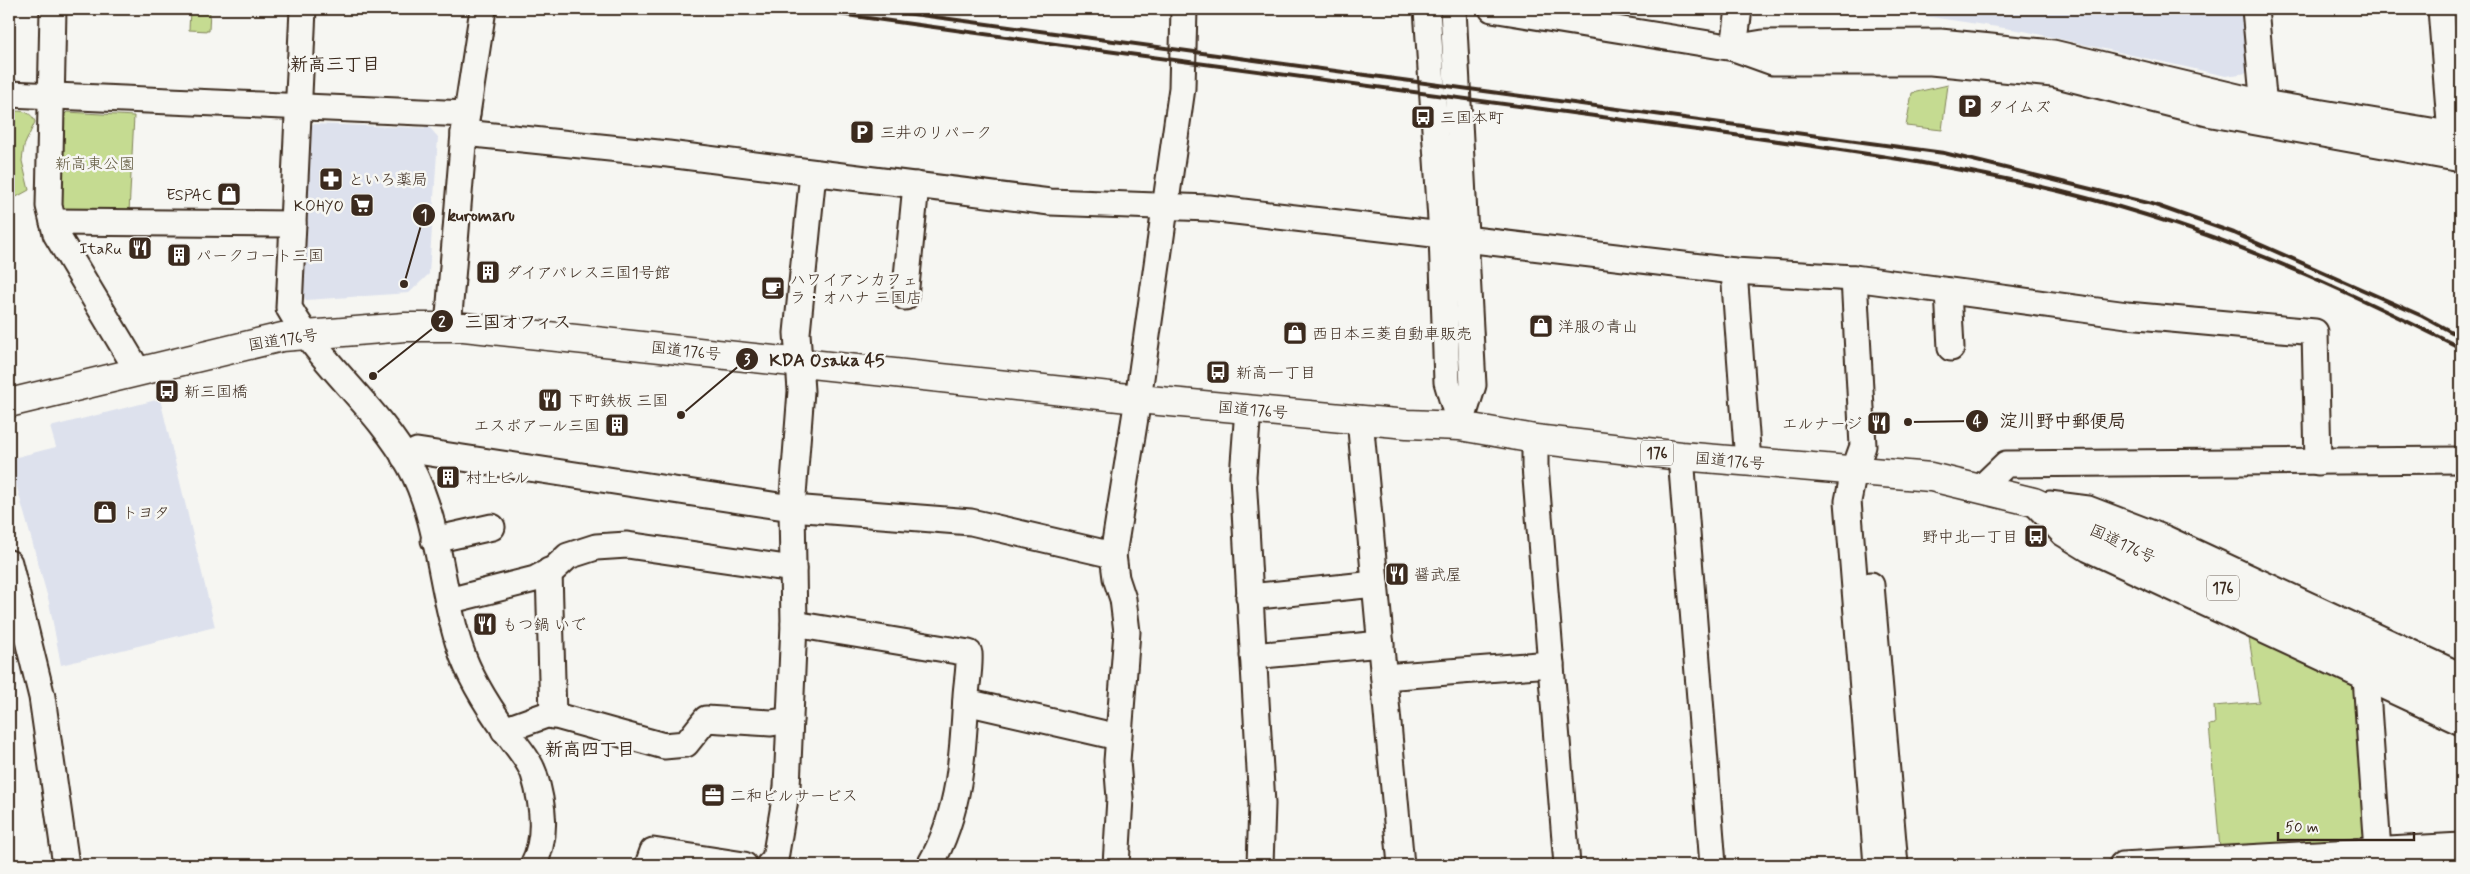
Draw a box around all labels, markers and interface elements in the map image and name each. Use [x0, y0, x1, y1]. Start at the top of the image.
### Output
district label: 新高三丁目 [290, 53, 380, 77]
parking icon: タイムズ [1957, 93, 1983, 119]
place label: タイムズ [1988, 97, 2051, 118]
bus stop icon: 三国本町 [1410, 104, 1436, 130]
place label: 三国本町 [1440, 108, 1504, 129]
parking icon: 三井のリパーク [849, 119, 875, 145]
place label: 三井のリパーク [880, 123, 992, 144]
park label: 新高東公園 [55, 154, 135, 175]
pharmacy icon: といろ薬局 [318, 166, 344, 192]
place label: といろ薬局 [348, 170, 428, 191]
shop icon: ESPAC [216, 181, 242, 207]
place label: ESPAC [166, 185, 212, 206]
supermarket icon: KOHYO [349, 192, 375, 218]
place label: KOHYO [294, 196, 344, 217]
callout: kuromaru [412, 198, 524, 231]
text: kuromaru [447, 204, 515, 228]
text: 1 [421, 206, 427, 226]
restaurant icon: ItaRu [127, 235, 153, 261]
place label: ItaRu [79, 239, 122, 260]
building icon: パークコート三国 [166, 242, 192, 268]
place label: パークコート三国 [196, 246, 324, 267]
building icon: ダイアパレス三国1号館 [475, 259, 501, 285]
place label: ダイアパレス三国1号館 [506, 263, 671, 284]
place label: ハワイアンカフェ ラ・オハナ 三国店 [790, 270, 922, 309]
cafe icon: ハワイアンカフェ ラ・オハナ 三国店 [760, 275, 786, 301]
callout: 三国オフィス [429, 305, 582, 338]
text: 三国オフィス [465, 311, 571, 335]
text: 2 [438, 313, 446, 333]
shop icon: 洋服の青山 [1528, 313, 1554, 339]
place label: 洋服の青山 [1558, 317, 1638, 338]
shop icon: 西日本三菱自動車販売 [1282, 320, 1308, 346]
place label: 西日本三菱自動車販売 [1312, 324, 1472, 345]
street label: 国道176号 [247, 325, 320, 356]
street label: 国道176号 [650, 337, 722, 366]
callout: KDA Osaka 45 [735, 343, 895, 376]
text: KDA Osaka 45 [769, 349, 885, 373]
text: 3 [744, 351, 751, 371]
bus stop icon: 新高一丁目 [1205, 359, 1231, 385]
place label: 新高一丁目 [1236, 363, 1316, 384]
bus stop icon: 新三国橋 [154, 378, 180, 404]
place label: 新三国橋 [184, 382, 248, 403]
restaurant icon: 下町鉄板 三国 [537, 387, 563, 413]
place label: 下町鉄板 三国 [568, 391, 668, 412]
street label: 国道176号 [1217, 397, 1289, 424]
callout: 淀川野中郵便局 [1965, 404, 2136, 437]
restaurant icon: エルナージ [1866, 410, 1892, 436]
text: 淀川野中郵便局 [2000, 410, 2126, 434]
building icon: エスポアール三国 [604, 412, 630, 438]
text: 4 [1973, 412, 1982, 432]
place label: エルナージ [1782, 414, 1862, 435]
place label: エスポアール三国 [474, 416, 600, 437]
road number: 176 [1641, 440, 1673, 466]
street label: 国道176号 [1694, 448, 1766, 475]
building icon: 村上ビル [435, 464, 461, 490]
place label: 村上ビル [466, 468, 530, 489]
shop icon: トヨタ [92, 499, 118, 525]
place label: トヨタ [122, 503, 170, 524]
street label: 国道176号 [2086, 520, 2159, 569]
bus stop icon: 野中北一丁目 [2023, 523, 2049, 549]
place label: 野中北一丁目 [1922, 527, 2018, 548]
restaurant icon: 醤武屋 [1384, 561, 1410, 587]
place label: 醤武屋 [1414, 565, 1462, 586]
road number: 176 [2207, 576, 2239, 600]
restaurant icon: もつ鍋 いで [472, 611, 498, 637]
place label: もつ鍋 いで [502, 615, 586, 636]
district label: 新高四丁目 [545, 738, 635, 762]
office icon: 二和ビルサービス [700, 782, 726, 808]
place label: 二和ビルサービス [730, 786, 858, 807]
scale bar [2278, 809, 2414, 841]
text: 50 m [2285, 818, 2319, 838]

